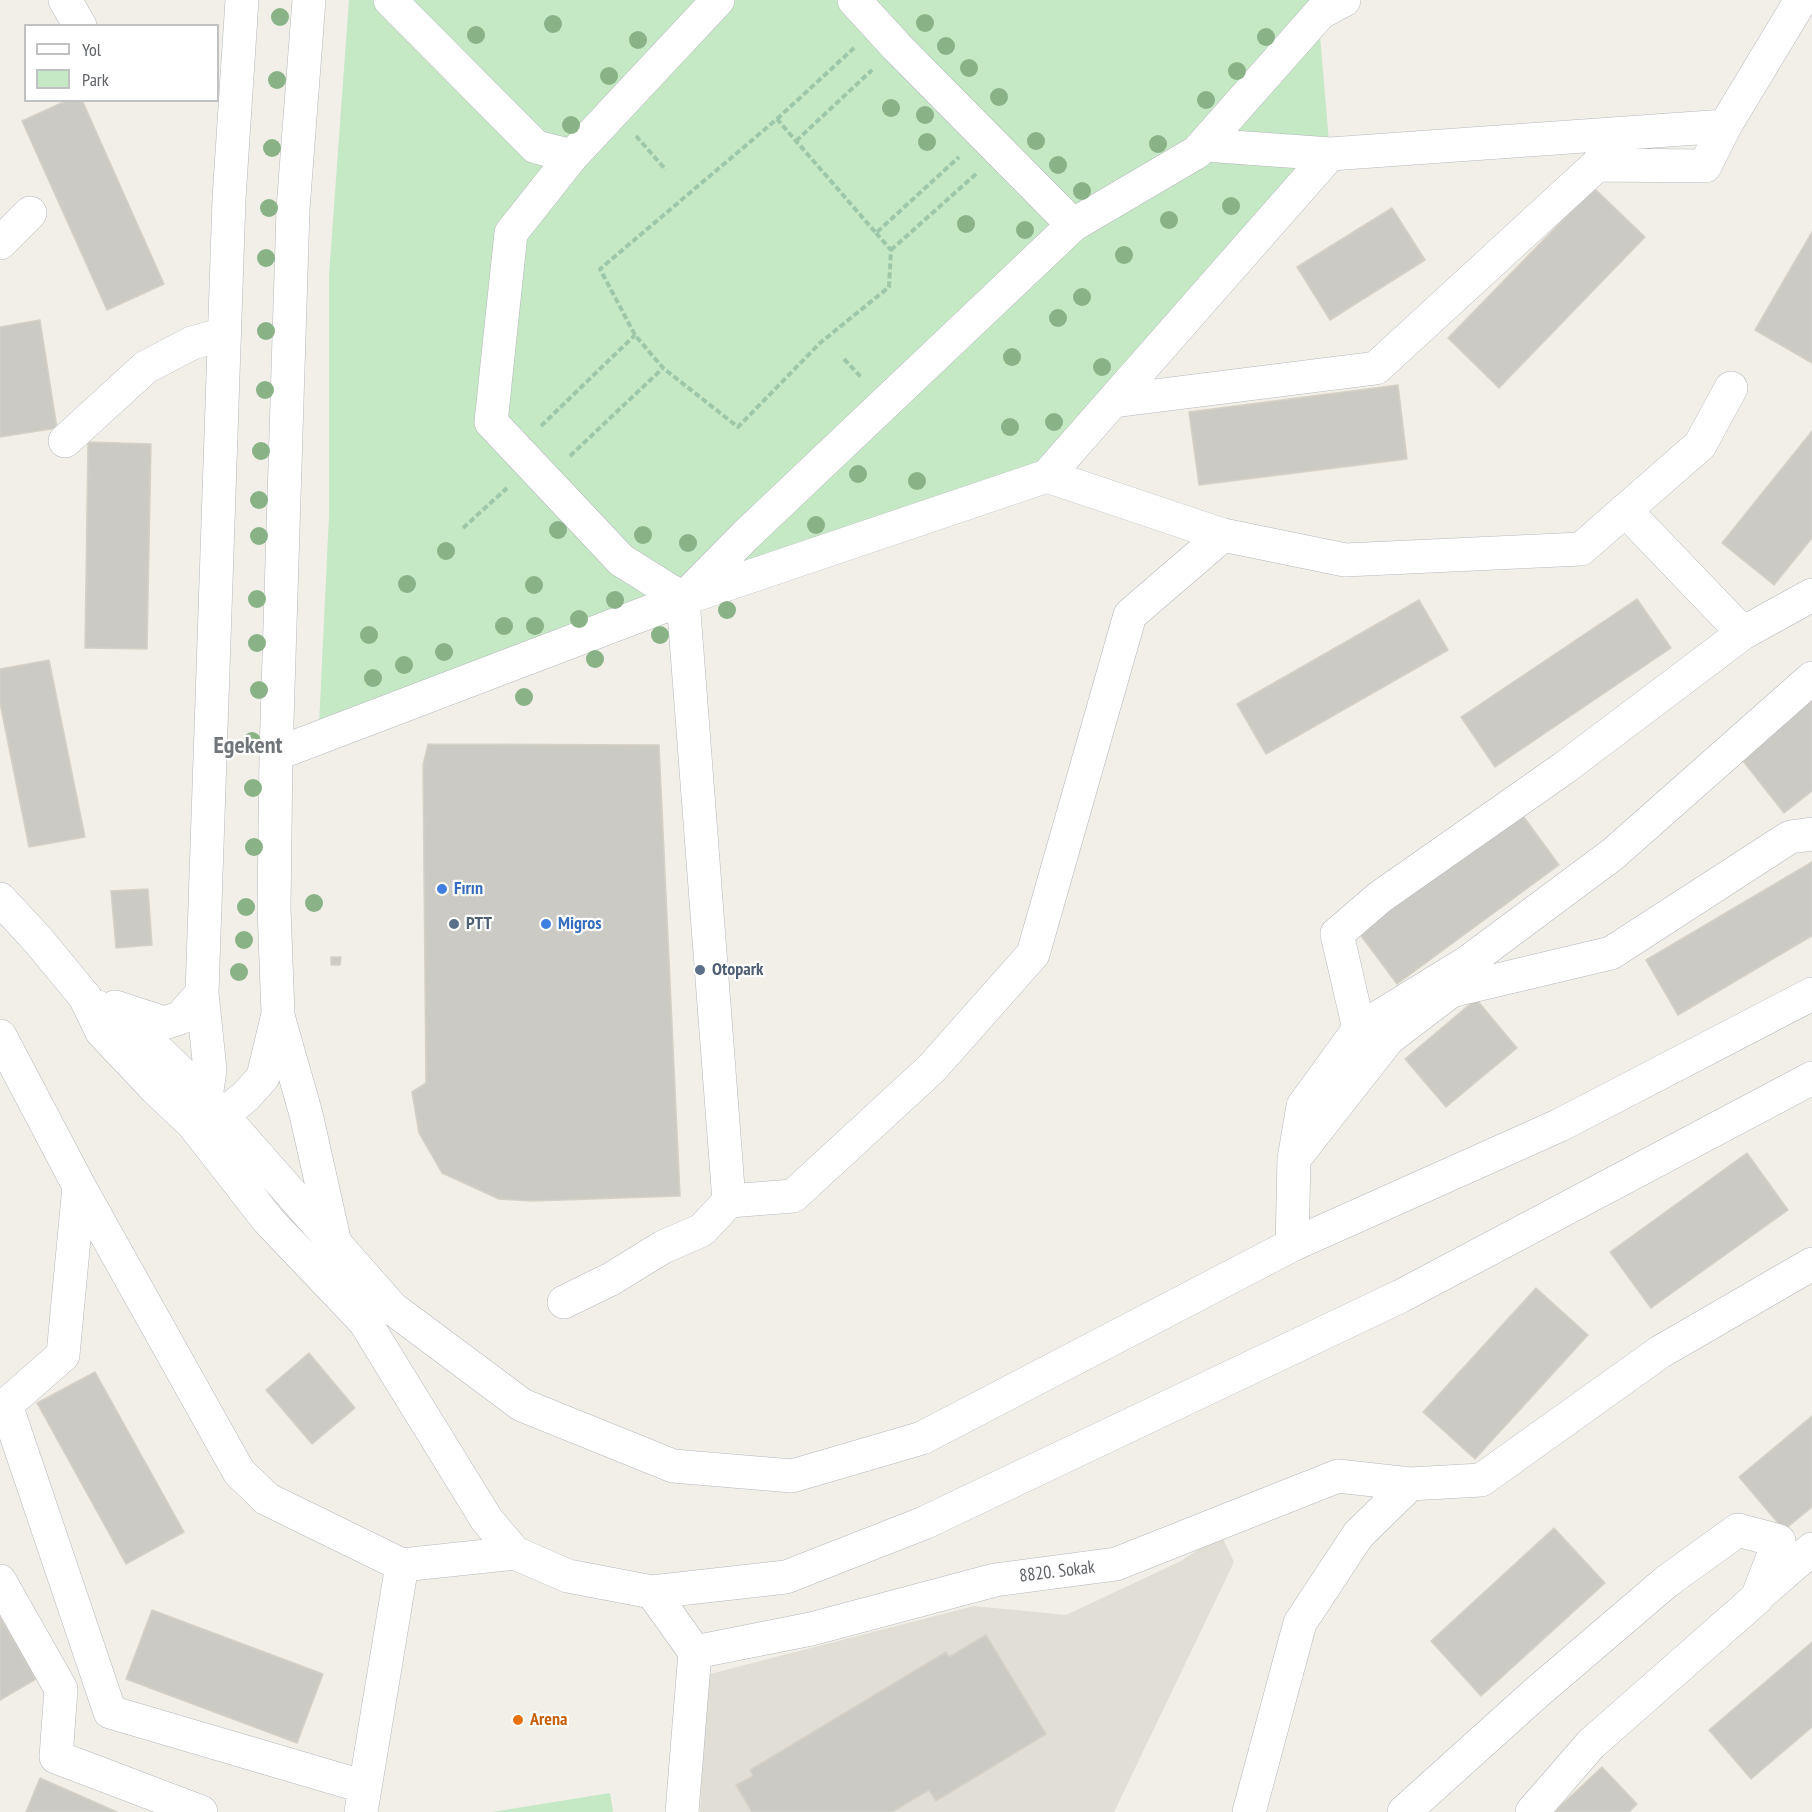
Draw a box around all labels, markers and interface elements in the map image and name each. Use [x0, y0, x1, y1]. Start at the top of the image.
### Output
legend [24, 24, 219, 102]
text: Yol [82, 38, 101, 61]
text: Park [82, 68, 109, 91]
district label: Egekent [214, 732, 282, 760]
place label: Fırın [454, 878, 483, 900]
marker: Fırın [435, 882, 449, 896]
place label: PTT [466, 913, 492, 935]
place label: Migros [558, 913, 602, 935]
marker: PTT [447, 917, 461, 931]
marker: Migros [539, 917, 553, 931]
place label: Otopark [712, 959, 763, 981]
marker: Otopark [693, 963, 707, 977]
street label: 8820. Sokak [1018, 1557, 1096, 1587]
place label: Arena [530, 1709, 568, 1731]
marker: Arena [511, 1713, 525, 1727]

